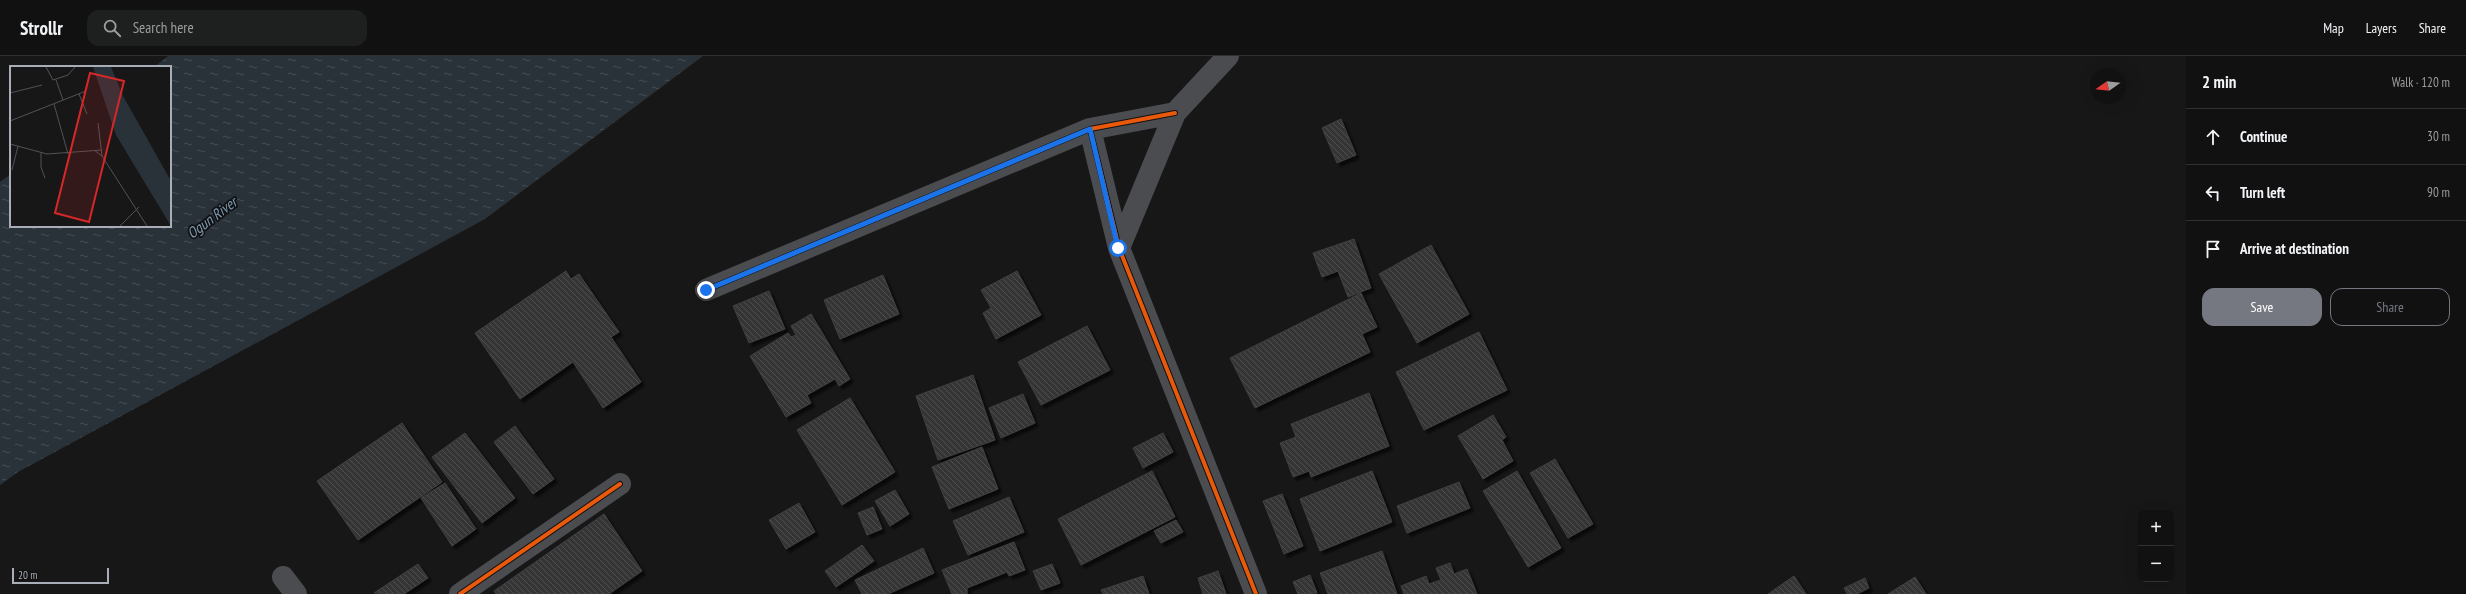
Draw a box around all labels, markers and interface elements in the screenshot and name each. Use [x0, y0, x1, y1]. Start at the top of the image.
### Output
search box [87, 10, 367, 46]
text: Strollr [20, 16, 63, 40]
icon: search [101, 17, 123, 39]
text: Search here [133, 18, 194, 37]
text: Map [2323, 19, 2344, 37]
text: Layers [2366, 19, 2397, 37]
text: Share [2419, 19, 2446, 37]
inset map [10, 66, 171, 227]
north arrow [2090, 68, 2126, 104]
text: 2 min [2202, 71, 2236, 93]
text: Walk · 120 m [2392, 74, 2450, 91]
icon: ahead [2202, 126, 2224, 148]
text: Continue [2240, 127, 2287, 146]
text: 30 m [2427, 128, 2450, 145]
icon: left [2202, 182, 2224, 204]
text: Turn left [2240, 183, 2285, 202]
text: 90 m [2427, 184, 2450, 201]
water label: Ogun River [183, 192, 242, 243]
icon: arrive [2202, 238, 2224, 260]
route start [1109, 239, 1127, 257]
text: Arrive at destination [2240, 239, 2349, 258]
route end [697, 281, 715, 299]
button: Save [2202, 288, 2322, 326]
button: Share [2330, 288, 2450, 326]
map controls [2138, 510, 2174, 582]
button: + [2138, 510, 2174, 546]
button: − [2138, 546, 2174, 582]
scale bar [12, 566, 109, 585]
text: 20 m [18, 568, 37, 582]

